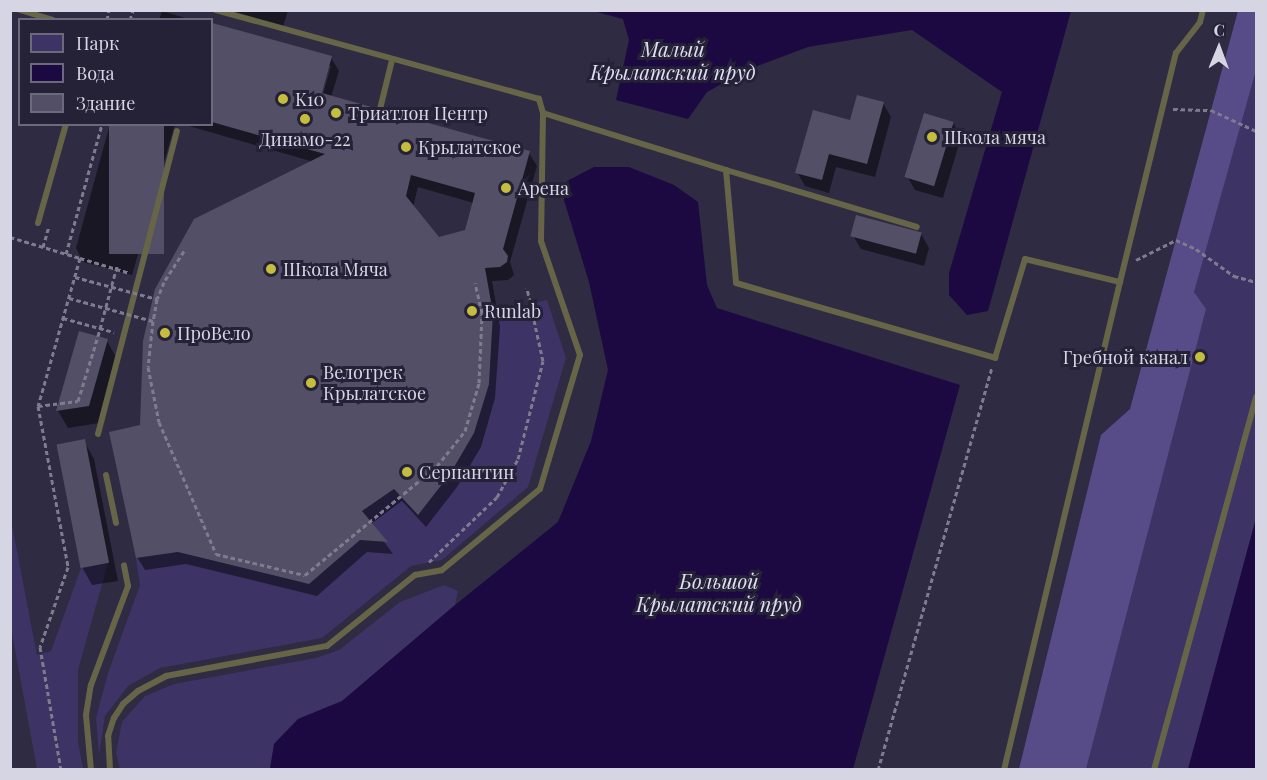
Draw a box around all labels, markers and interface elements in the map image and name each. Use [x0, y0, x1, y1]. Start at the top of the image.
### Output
legend [18, 18, 213, 126]
north arrow [1189, 18, 1249, 78]
text: С [1213, 19, 1225, 40]
text: Парк [76, 31, 119, 55]
water label: Малый Крылатский пруд [590, 36, 756, 83]
text: Вода [76, 61, 114, 85]
place label: K10 [295, 88, 324, 110]
text: Здание [76, 91, 135, 115]
marker: K10 [276, 92, 290, 106]
place label: Триатлон Центр [348, 102, 488, 124]
marker: Триатлон Центр [329, 106, 343, 120]
marker: Динамо-22 [298, 112, 312, 126]
place label: Школа мяча [944, 126, 1046, 148]
place label: Динамо-22 [259, 128, 351, 150]
marker: Школа мяча [925, 130, 939, 144]
place label: Крылатское [418, 136, 521, 158]
marker: Крылатское [399, 140, 413, 154]
place label: Арена [518, 177, 569, 199]
marker: Арена [499, 181, 513, 195]
place label: Школа Мяча [283, 258, 388, 280]
marker: Школа Мяча [264, 262, 278, 276]
place label: Runlab [484, 300, 541, 322]
marker: Runlab [465, 304, 479, 318]
place label: ПроВело [177, 322, 251, 344]
marker: ПроВело [158, 326, 172, 340]
place label: Гребной канал [1063, 346, 1188, 368]
marker: Гребной канал [1193, 350, 1207, 364]
place label: Велотрек Крылатское [323, 362, 426, 404]
marker: Велотрек Крылатское [304, 376, 318, 390]
place label: Серпантин [419, 461, 514, 483]
marker: Серпантин [400, 465, 414, 479]
water label: Большой Крылатский пруд [636, 569, 802, 616]

